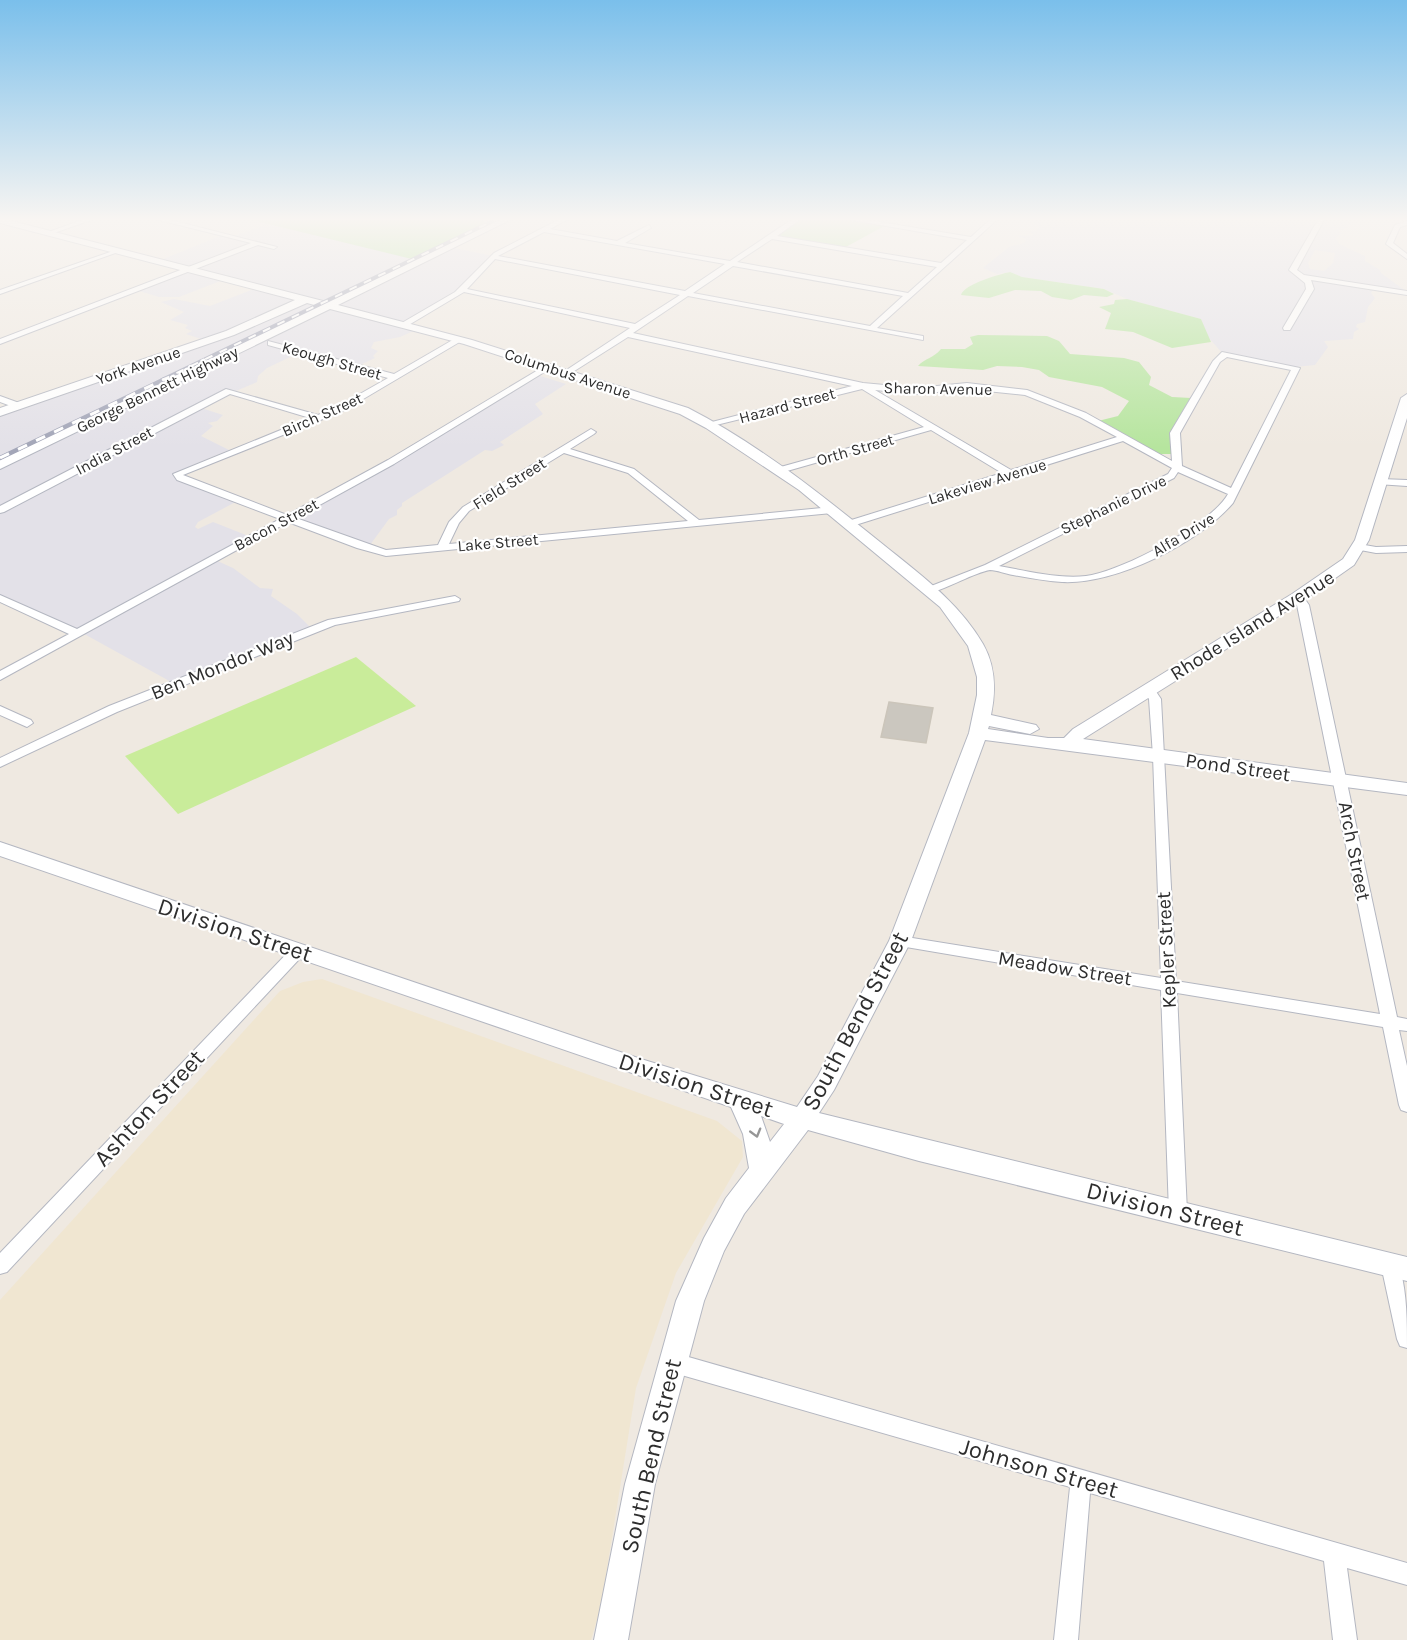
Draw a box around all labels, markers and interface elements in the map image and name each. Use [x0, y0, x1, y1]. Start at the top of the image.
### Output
street label: Keough Street [280, 337, 384, 384]
street label: George Bennett Highway [73, 342, 242, 437]
street label: York Avenue [94, 342, 183, 389]
street label: Columbus Avenue [502, 344, 633, 403]
street label: Sharon Avenue [883, 378, 993, 399]
street label: Hazard Street [737, 384, 837, 427]
street label: Birch Street [279, 388, 365, 441]
street label: India Street [72, 422, 156, 479]
street label: Orth Street [814, 429, 896, 470]
street label: Field Street [469, 453, 550, 513]
street label: Lakeview Avenue [926, 454, 1049, 508]
street label: Stephanie Drive [1057, 471, 1169, 538]
street label: Bacon Street [231, 494, 322, 555]
street label: Alfa Drive [1149, 508, 1218, 560]
street label: Lake Street [457, 529, 539, 556]
street label: Rhode Island Avenue [1166, 566, 1339, 685]
street label: Ben Mondor Way [148, 626, 297, 705]
street label: Pond Street [1184, 749, 1292, 786]
street label: Arch Street [1334, 799, 1376, 903]
street label: Kepler Street [1152, 891, 1181, 1009]
street label: Division Street [154, 892, 316, 968]
street label: South Bend Street [796, 927, 914, 1115]
street label: Meadow Street [996, 947, 1134, 990]
street label: Ashton Street [88, 1044, 210, 1172]
street label: Division Street [615, 1047, 777, 1123]
one-way arrow [749, 1128, 762, 1138]
street label: Division Street [1083, 1176, 1247, 1242]
street label: South Bend Street [615, 1356, 687, 1556]
street label: Johnson Street [957, 1432, 1121, 1504]

